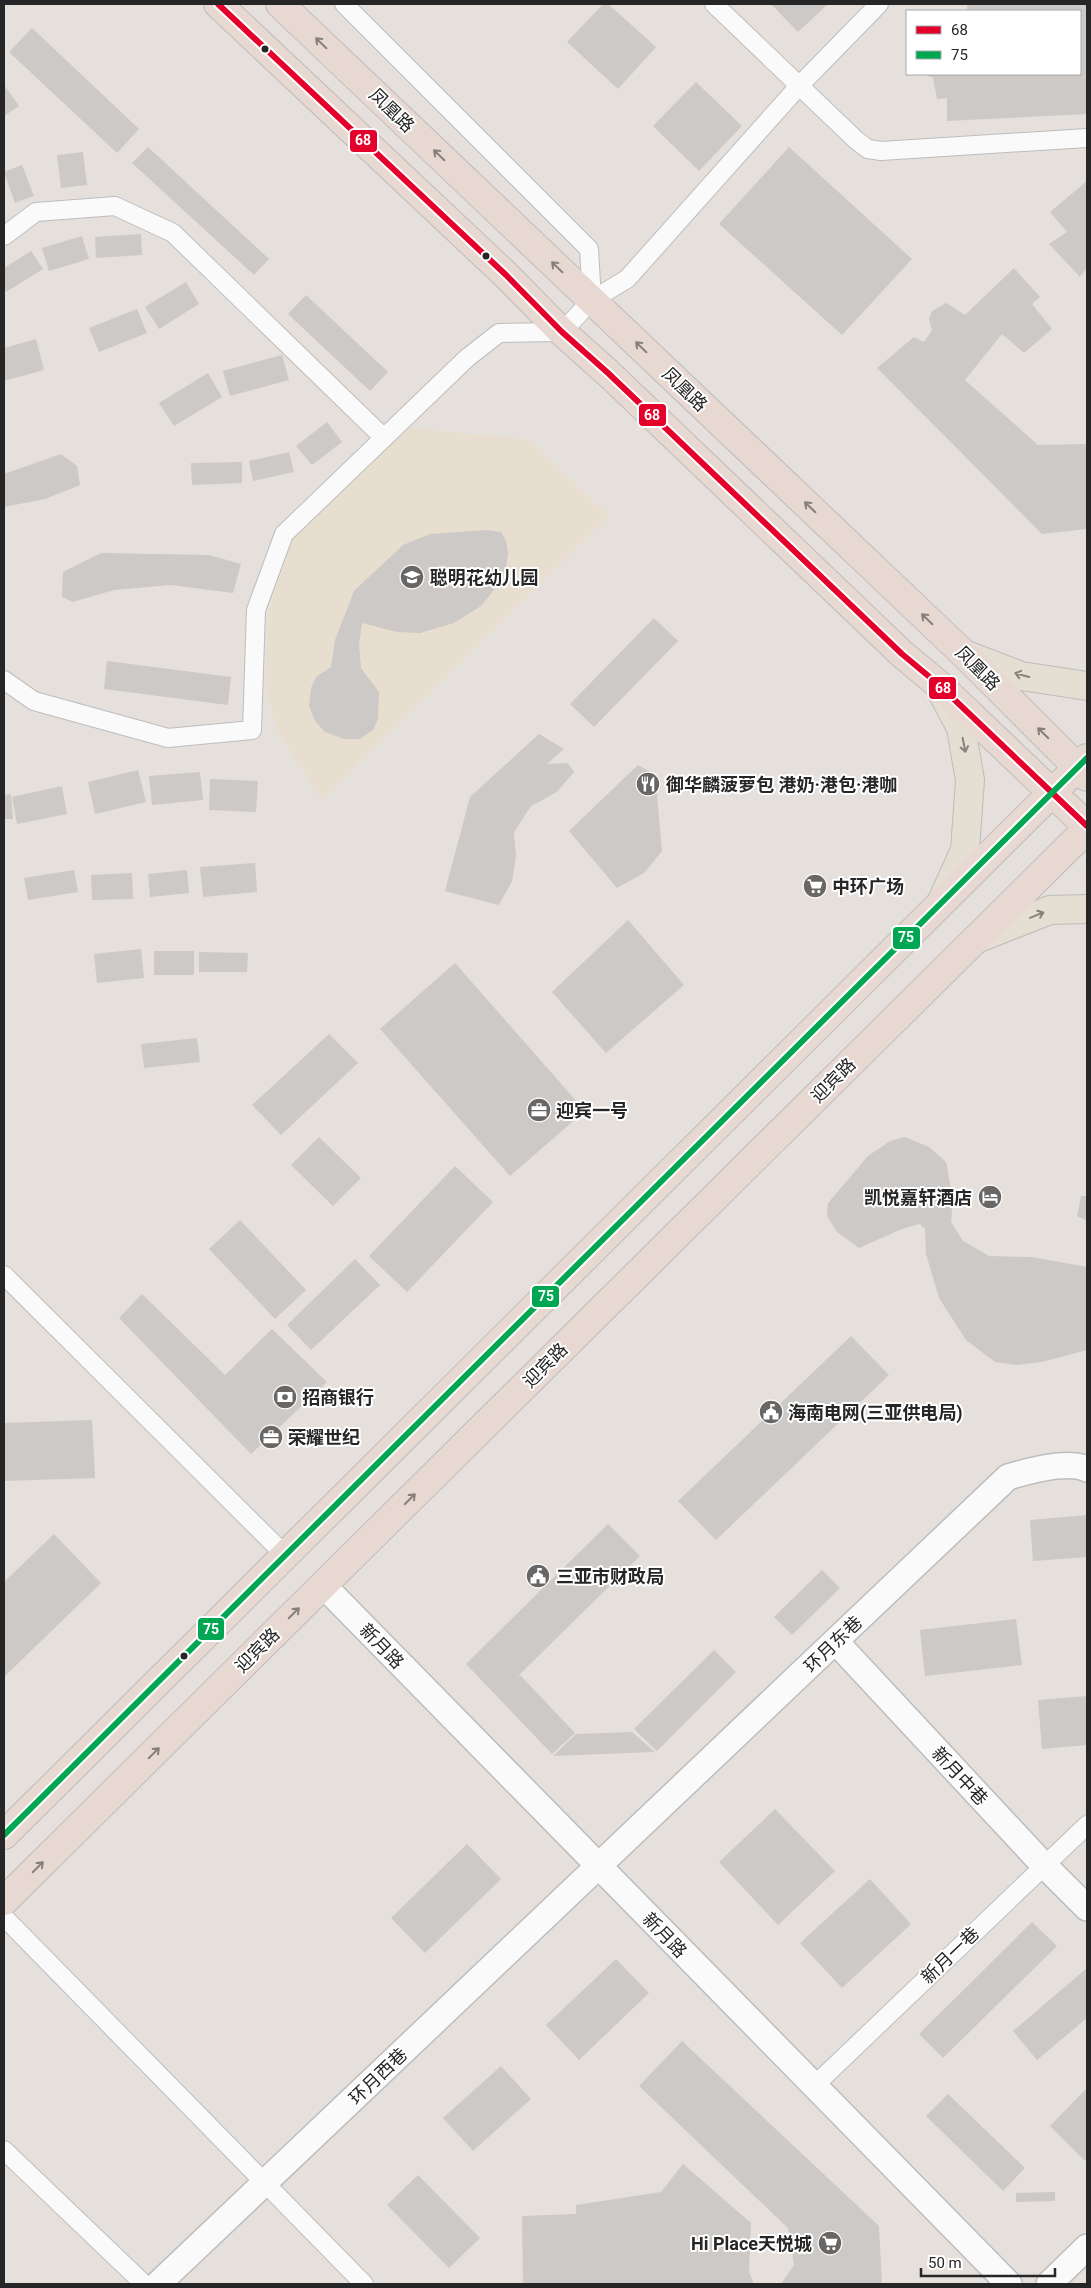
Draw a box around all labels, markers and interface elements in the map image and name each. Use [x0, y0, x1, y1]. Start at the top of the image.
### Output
legend [906, 10, 1081, 75]
text: 68 [951, 21, 968, 39]
one-way arrow [315, 37, 327, 49]
unlabelled marker [260, 44, 270, 54]
text: 75 [951, 46, 968, 64]
street label: 凤凰路 [365, 84, 419, 136]
line badge: 68 [349, 129, 378, 153]
text: 68 [355, 132, 371, 148]
one-way arrow [433, 149, 445, 161]
unlabelled marker [481, 251, 491, 261]
one-way arrow [550, 261, 563, 273]
one-way arrow [635, 341, 647, 353]
street label: 凤凰路 [658, 363, 712, 415]
line badge: 68 [638, 403, 667, 427]
text: 68 [644, 407, 660, 423]
one-way arrow [803, 501, 816, 513]
school or university icon: 聪明花幼儿园 [399, 564, 425, 590]
place label: 聪明花幼儿园 [430, 567, 538, 588]
one-way arrow [921, 613, 934, 625]
street label: 凤凰路 [951, 641, 1005, 695]
one-way arrow [1015, 670, 1031, 680]
line badge: 68 [928, 676, 957, 700]
text: 68 [935, 680, 951, 696]
one-way arrow [1037, 727, 1049, 739]
one-way arrow [959, 736, 969, 752]
restaurant icon: 御华麟菠萝包 港奶·港包·港咖 [635, 771, 661, 797]
place label: 御华麟菠萝包 港奶·港包·港咖 [665, 774, 897, 795]
supermarket icon: 中环广场 [802, 873, 828, 899]
place label: 中环广场 [832, 876, 904, 897]
one-way arrow [1029, 910, 1044, 919]
line badge: 75 [892, 926, 921, 950]
text: 75 [898, 929, 914, 945]
street label: 迎宾路 [806, 1053, 860, 1107]
office icon: 迎宾一号 [526, 1097, 552, 1123]
place label: 迎宾一号 [556, 1100, 628, 1121]
hotel icon: 凯悦嘉轩酒店 [977, 1184, 1003, 1210]
place label: 凯悦嘉轩酒店 [864, 1187, 972, 1208]
line badge: 75 [531, 1285, 560, 1308]
text: 75 [538, 1288, 554, 1304]
street label: 迎宾路 [518, 1338, 572, 1392]
bank icon: 招商银行 [272, 1384, 298, 1410]
place label: 招商银行 [302, 1387, 374, 1408]
public building icon: 海南电网(三亚供电局) [758, 1399, 784, 1425]
place label: 海南电网(三亚供电局) [788, 1402, 963, 1424]
office icon: 荣耀世纪 [258, 1424, 284, 1450]
place label: 荣耀世纪 [288, 1427, 360, 1448]
one-way arrow [403, 1493, 416, 1505]
public building icon: 三亚市财政局 [525, 1563, 551, 1589]
place label: 三亚市财政局 [556, 1566, 664, 1587]
one-way arrow [288, 1607, 300, 1620]
street label: 环月东巷 [800, 1611, 866, 1677]
line badge: 75 [197, 1617, 225, 1641]
street label: 新月路 [356, 1619, 408, 1673]
text: 75 [203, 1621, 219, 1637]
street label: 迎宾路 [230, 1623, 284, 1677]
unlabelled marker [179, 1651, 189, 1661]
street label: 新月中巷 [928, 1743, 992, 1809]
one-way arrow [148, 1746, 160, 1759]
one-way arrow [32, 1861, 45, 1873]
street label: 新月路 [639, 1908, 691, 1962]
street label: 新月一巷 [917, 1922, 983, 1988]
street label: 环月西巷 [345, 2043, 411, 2109]
supermarket icon: Hi Place天悦城 [817, 2230, 843, 2256]
place label: Hi Place天悦城 [691, 2233, 812, 2254]
scale bar [921, 2246, 1055, 2278]
text: 50 m [928, 2254, 962, 2272]

